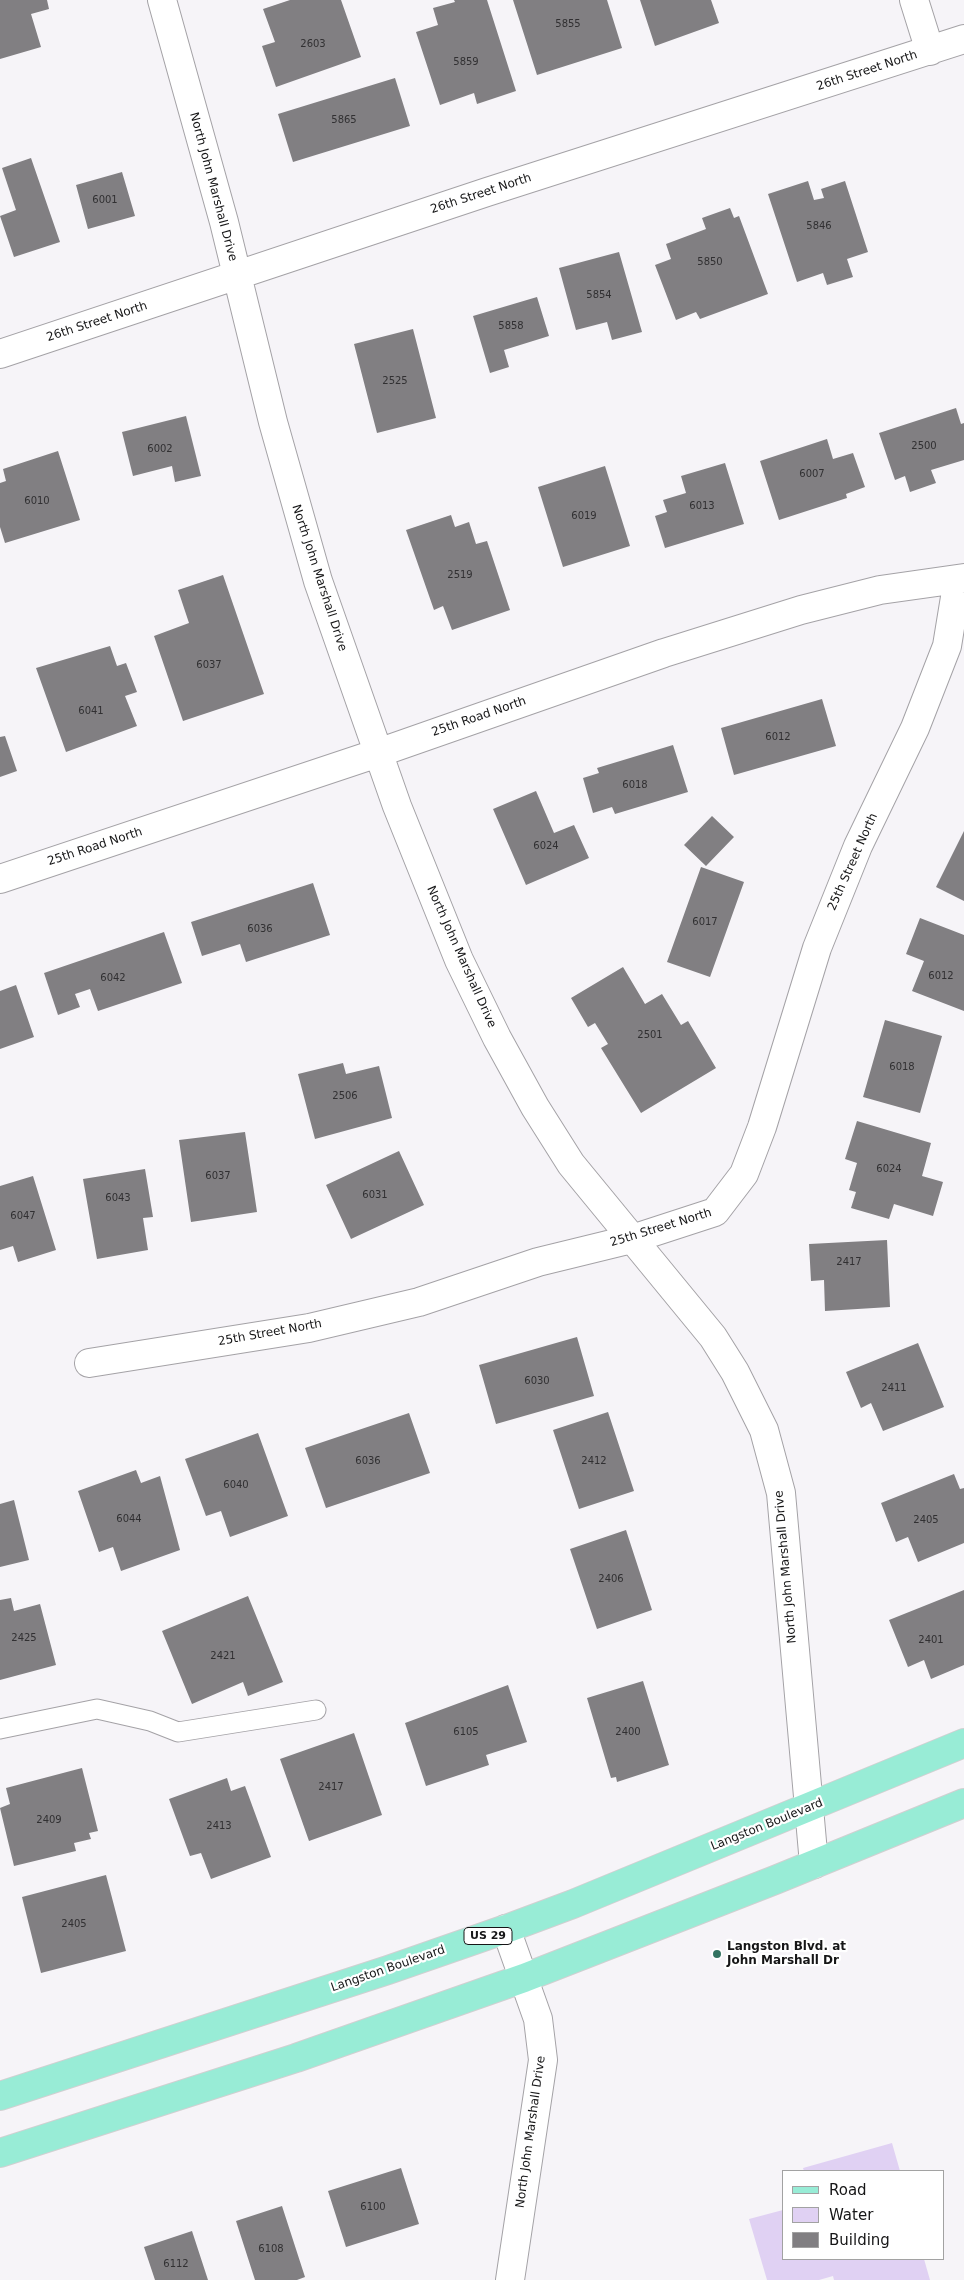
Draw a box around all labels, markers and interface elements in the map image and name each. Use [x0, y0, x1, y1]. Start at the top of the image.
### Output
house number: 5855 [555, 18, 581, 30]
house number: 2603 [300, 38, 326, 50]
street label: 26th Street North [815, 48, 919, 94]
house number: 5859 [453, 56, 479, 68]
street label: North John Marshall Drive [186, 111, 240, 263]
house number: 5865 [331, 114, 357, 126]
street label: 26th Street North [429, 171, 533, 217]
house number: 6001 [92, 194, 118, 206]
house number: 5846 [806, 220, 832, 232]
house number: 5850 [697, 256, 723, 268]
house number: 5854 [586, 289, 612, 301]
street label: 26th Street North [45, 299, 149, 345]
house number: 5858 [498, 320, 524, 332]
house number: 2525 [382, 375, 408, 387]
house number: 2500 [911, 440, 937, 452]
house number: 6002 [147, 443, 173, 455]
house number: 6007 [799, 468, 825, 480]
house number: 6010 [24, 495, 50, 507]
house number: 6013 [689, 500, 715, 512]
street label: North John Marshall Drive [288, 503, 350, 653]
house number: 6019 [571, 510, 597, 522]
house number: 2519 [447, 569, 473, 581]
house number: 6037 [196, 659, 222, 671]
street label: 25th Road North [430, 694, 528, 740]
house number: 6041 [78, 705, 104, 717]
house number: 6012 [765, 731, 791, 743]
house number: 6018 [622, 779, 648, 791]
street label: 25th Street North [825, 811, 881, 913]
street label: 25th Road North [46, 825, 144, 869]
house number: 6024 [533, 840, 559, 852]
street label: North John Marshall Drive [423, 884, 499, 1030]
house number: 6017 [692, 916, 718, 928]
house number: 6036 [247, 923, 273, 935]
house number: 6012 [928, 970, 954, 982]
house number: 6042 [100, 972, 126, 984]
house number: 2501 [637, 1029, 663, 1041]
house number: 6018 [889, 1061, 915, 1073]
house number: 2506 [332, 1090, 358, 1102]
house number: 6024 [876, 1163, 902, 1175]
house number: 6037 [205, 1170, 231, 1182]
house number: 6031 [362, 1189, 388, 1201]
house number: 6043 [105, 1192, 131, 1204]
street label: 25th Street North [609, 1206, 713, 1250]
house number: 6047 [10, 1210, 36, 1222]
house number: 2417 [836, 1256, 862, 1268]
street label: 25th Street North [217, 1317, 323, 1349]
house number: 6030 [524, 1375, 550, 1387]
house number: 2411 [881, 1382, 907, 1394]
house number: 6036 [355, 1455, 381, 1467]
house number: 2412 [581, 1455, 607, 1467]
house number: 6040 [223, 1479, 249, 1491]
street label: North John Marshall Drive [772, 1490, 800, 1644]
house number: 6044 [116, 1513, 142, 1525]
house number: 2405 [913, 1514, 939, 1526]
house number: 2406 [598, 1573, 624, 1585]
house number: 2425 [11, 1632, 37, 1644]
house number: 2401 [918, 1634, 944, 1646]
house number: 2421 [210, 1650, 236, 1662]
house number: 6105 [453, 1726, 479, 1738]
house number: 2400 [615, 1726, 641, 1738]
house number: 2417 [318, 1781, 344, 1793]
street label: Langston Boulevard [709, 1796, 825, 1854]
house number: 2409 [36, 1814, 62, 1826]
house number: 2413 [206, 1820, 232, 1832]
house number: 2405 [61, 1918, 87, 1930]
road number: US 29 [464, 1928, 512, 1944]
place label: Langston Blvd. at John Marshall Dr [727, 1940, 846, 1968]
street label: Langston Boulevard [329, 1943, 447, 1995]
marker: Langston Blvd. at John Marshall Dr [711, 1948, 723, 1960]
street label: North John Marshall Drive [513, 2055, 549, 2209]
legend [782, 2170, 944, 2260]
text: Road [829, 2181, 867, 2199]
house number: 6100 [360, 2201, 386, 2213]
text: Water [829, 2206, 873, 2224]
text: Building [829, 2231, 890, 2249]
house number: 6108 [258, 2243, 284, 2255]
house number: 6112 [163, 2258, 189, 2270]

